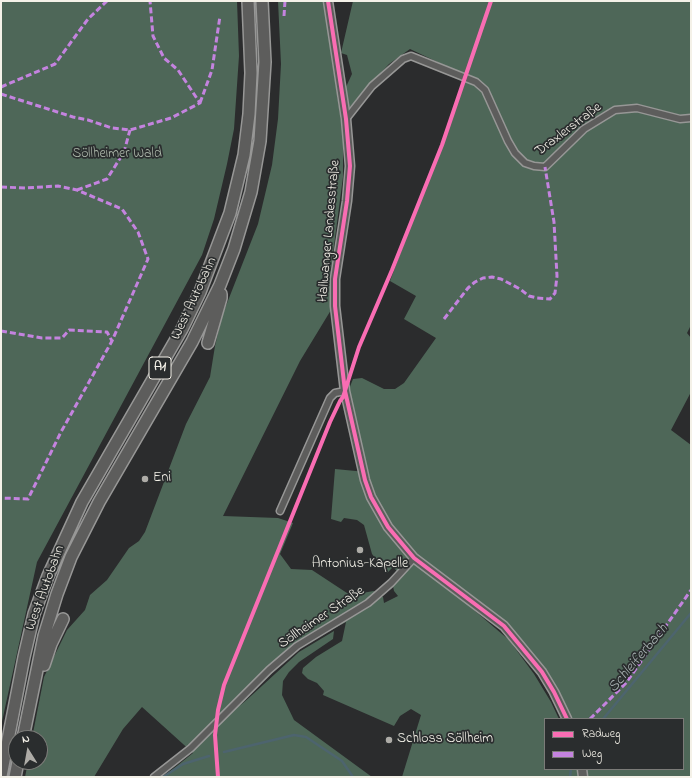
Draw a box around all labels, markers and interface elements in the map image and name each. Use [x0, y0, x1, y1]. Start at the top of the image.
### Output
street label: Draxlerstraße [533, 100, 605, 160]
park label: Söllheimer Wald [72, 147, 162, 163]
street label: Hallwanger Landesstraße [315, 159, 345, 303]
street label: West Autobahn [169, 255, 221, 343]
road number: A1 [149, 357, 171, 379]
place label: Eni [153, 471, 171, 487]
marker: Eni [140, 474, 150, 484]
street label: West Autobahn [23, 543, 69, 633]
marker: Antonius-Kapelle [355, 545, 365, 555]
place label: Antonius-Kapelle [312, 557, 408, 573]
street label: Söllheimer Straße [276, 583, 368, 653]
water label: Schleiferbach [605, 621, 673, 697]
legend [544, 718, 684, 770]
text: Radweg [582, 725, 621, 743]
north arrow [8, 730, 48, 770]
text: N [21, 731, 31, 748]
place label: Schloss Söllheim [397, 732, 493, 748]
marker: Schloss Söllheim [384, 735, 394, 745]
text: Weg [582, 745, 602, 763]

